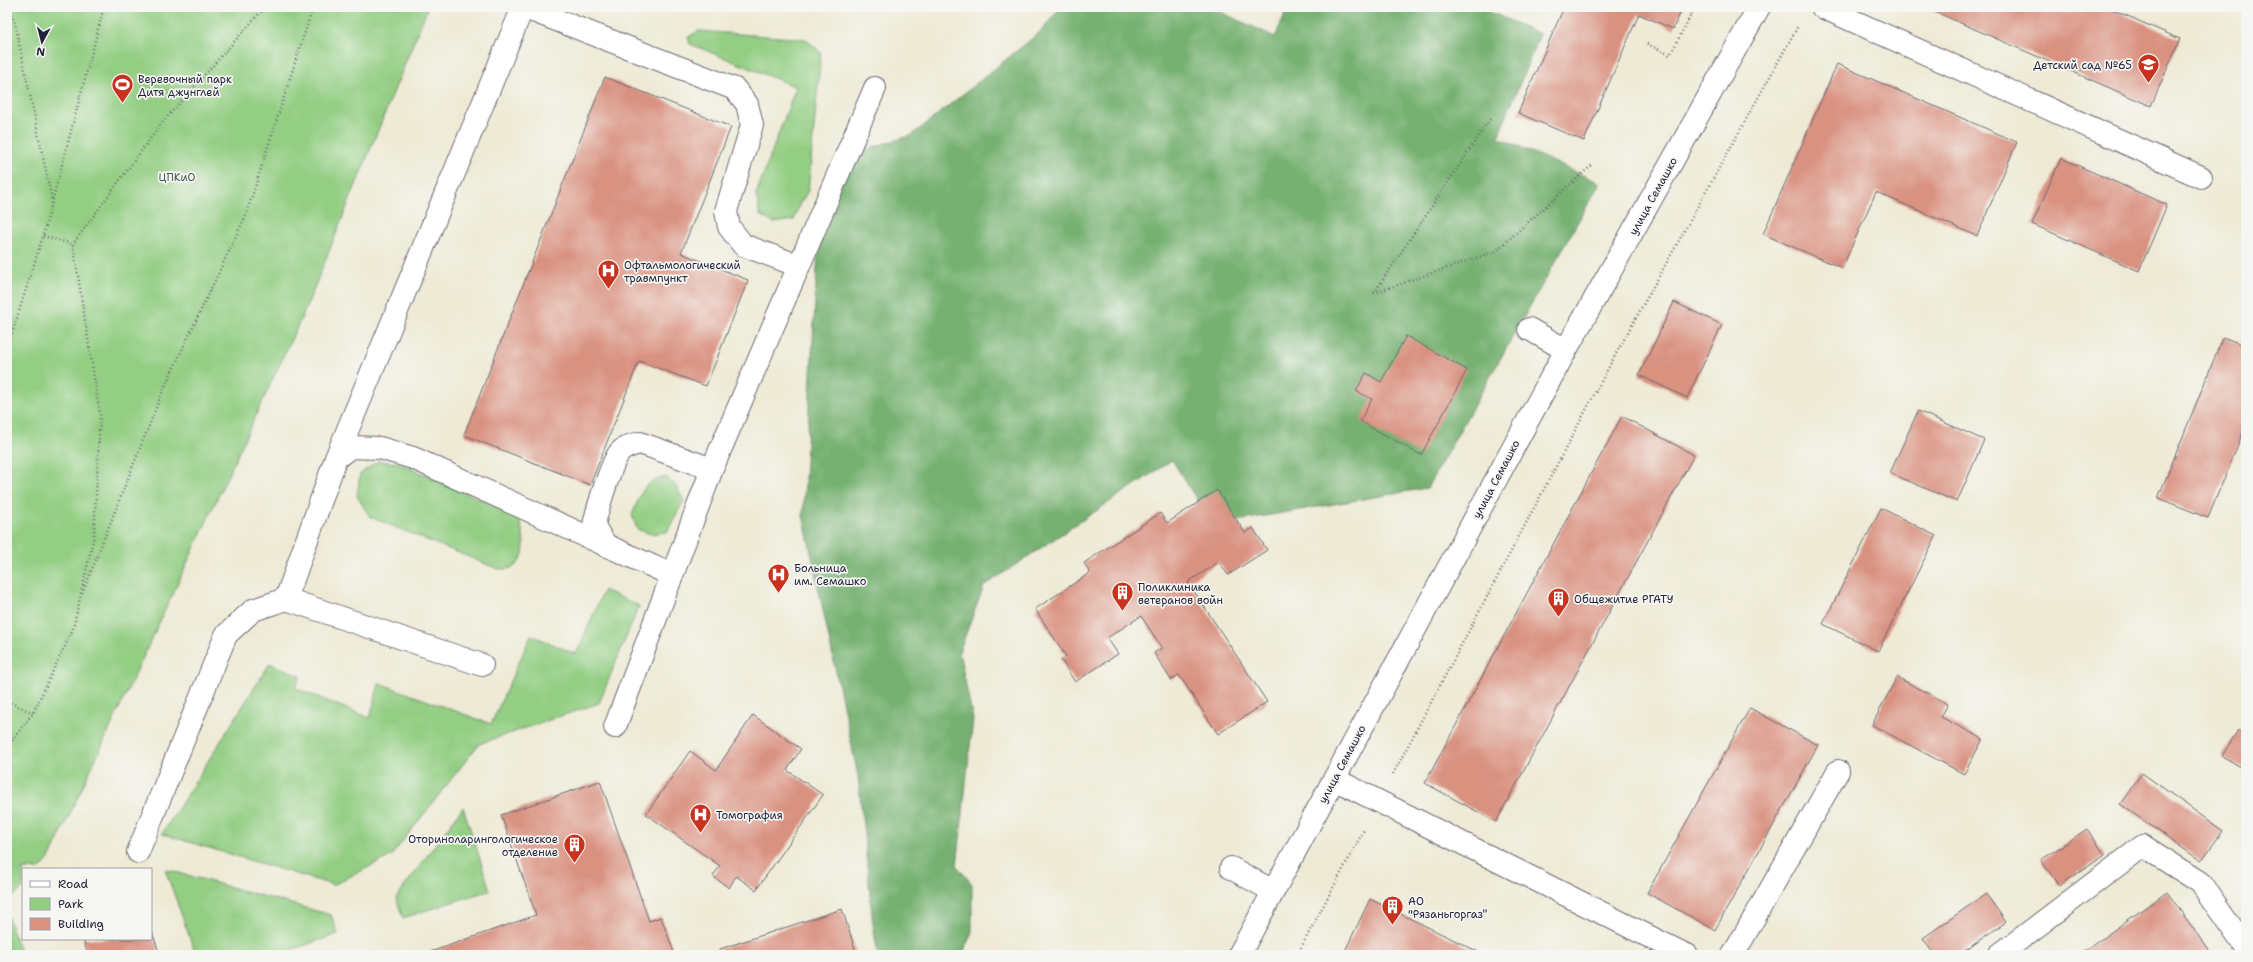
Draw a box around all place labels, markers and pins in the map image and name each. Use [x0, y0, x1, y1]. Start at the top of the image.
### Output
school or university icon: Детский сад №65 [2135, 52, 2161, 85]
place label: Детский сад №65 [2033, 58, 2132, 73]
sports icon: Веревочный парк Дитя джунглей [109, 72, 135, 105]
place label: Веревочный парк Дитя джунглей [138, 72, 232, 100]
hospital icon: Офтальмологический травмпункт [596, 258, 622, 291]
place label: Офтальмологический травмпункт [624, 258, 741, 286]
hospital icon: Больница им. Семашко [765, 561, 791, 594]
place label: Больница им. Семашко [794, 561, 867, 589]
building icon: Поликлиника ветеранов войн [1110, 580, 1136, 613]
place label: Поликлиника ветеранов войн [1138, 580, 1223, 608]
building icon: Общежитие РГАТУ [1546, 586, 1572, 619]
place label: Общежитие РГАТУ [1574, 592, 1673, 607]
hospital icon: Томография [687, 802, 713, 835]
place label: Томография [716, 808, 783, 823]
place label: Оториноларингологическое отделение [408, 832, 558, 860]
building icon: Оториноларингологическое отделение [561, 832, 587, 865]
building icon: АО "Рязаньгоргаз" [1379, 894, 1405, 927]
place label: АО "Рязаньгоргаз" [1408, 894, 1488, 922]

